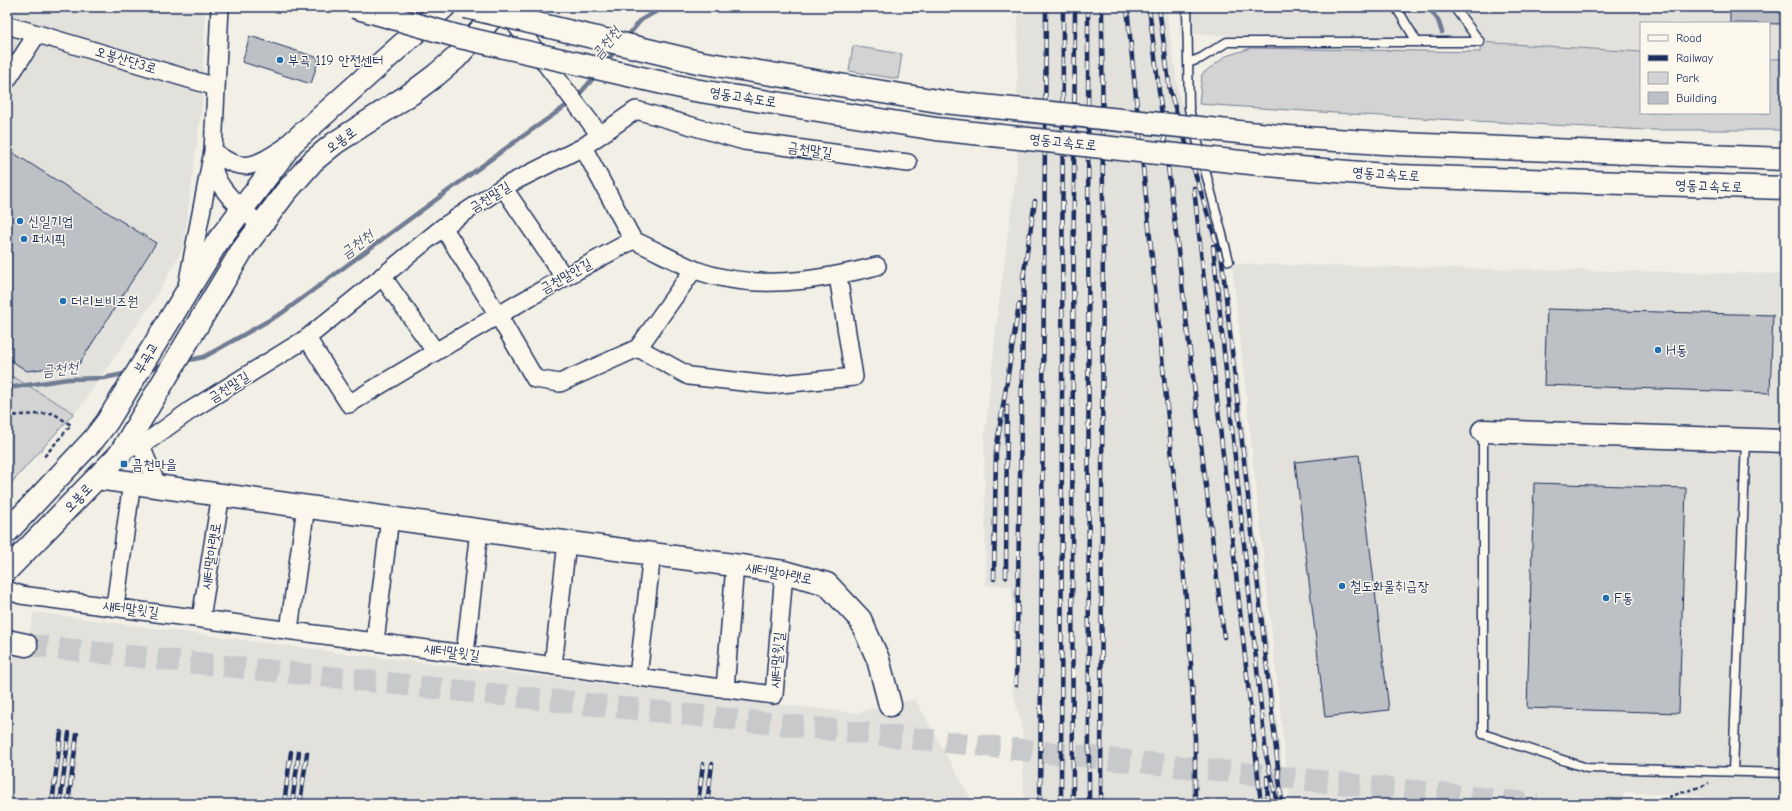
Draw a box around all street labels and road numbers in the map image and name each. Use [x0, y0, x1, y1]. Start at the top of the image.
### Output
street label: 오봉산단3로 [93, 43, 159, 77]
street label: 영동고속도로 [708, 83, 778, 111]
street label: 오봉로 [322, 123, 360, 157]
street label: 영동고속도로 [1028, 130, 1098, 154]
street label: 금천말길 [787, 138, 834, 162]
street label: 영동고속도로 [1352, 163, 1420, 185]
street label: 영동고속도로 [1675, 176, 1743, 196]
street label: 금천말길 [466, 177, 514, 216]
street label: 금천말안길 [537, 255, 595, 297]
street label: 부곡교 [130, 339, 162, 377]
street label: 금천말길 [205, 367, 253, 406]
street label: 오봉로 [60, 480, 96, 516]
street label: 새터말아랫로 [197, 521, 225, 591]
street label: 새터말아랫로 [744, 558, 814, 588]
street label: 새터말윗길 [102, 597, 161, 621]
street label: 새터말윗길 [766, 630, 788, 689]
street label: 새터말윗길 [423, 640, 482, 664]

